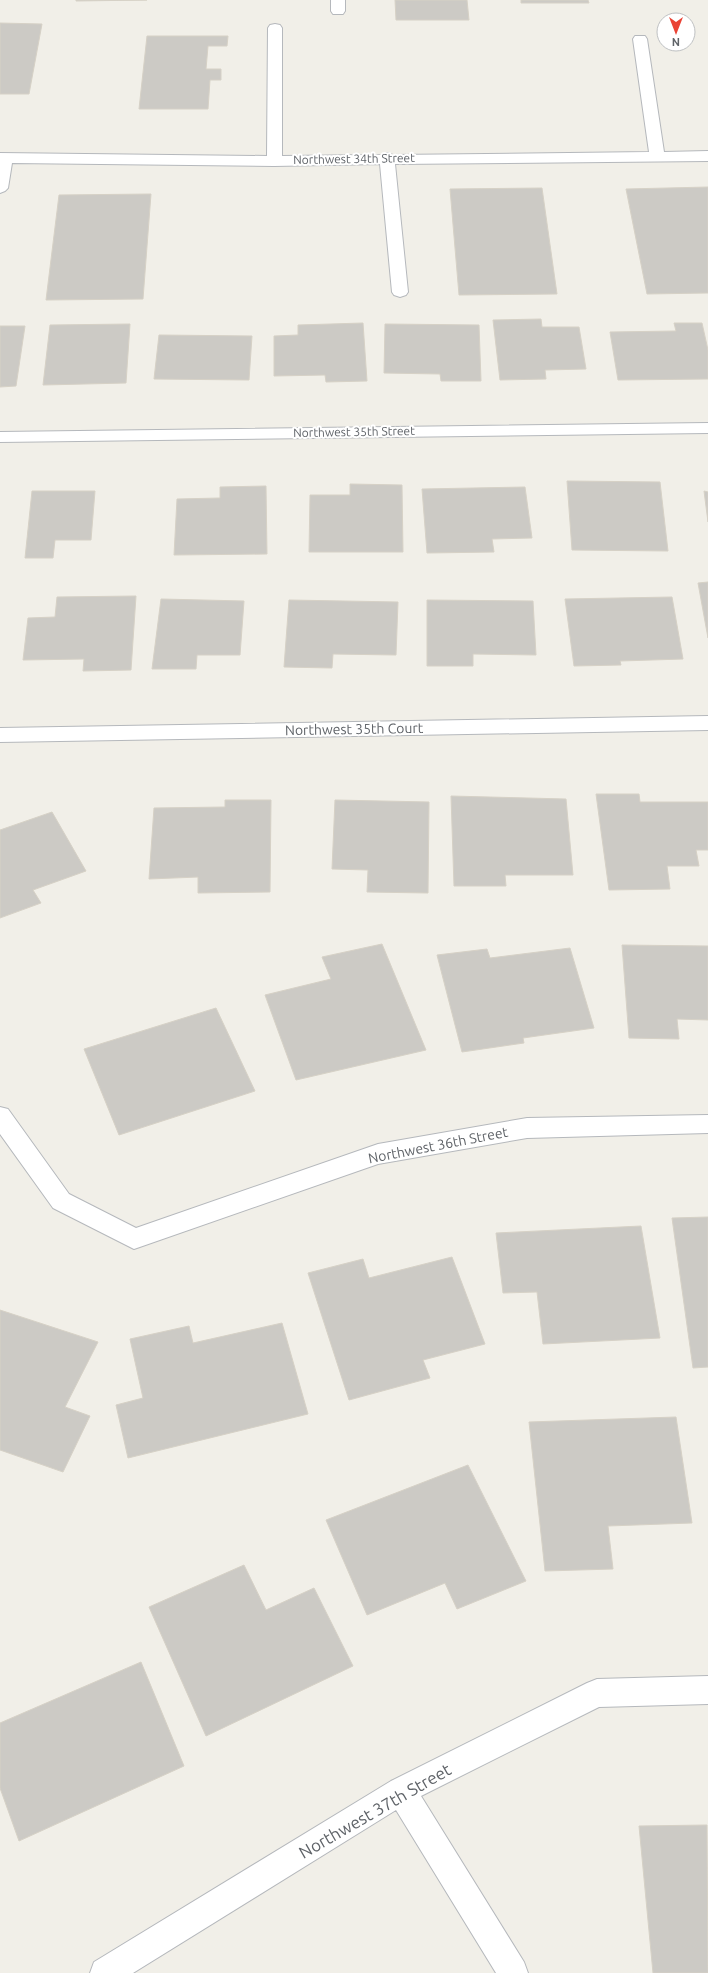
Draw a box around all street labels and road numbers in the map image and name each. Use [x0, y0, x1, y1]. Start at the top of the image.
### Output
street label: Northwest 34th Street [293, 151, 415, 166]
street label: Northwest 35th Street [293, 424, 415, 439]
street label: Northwest 35th Court [285, 720, 424, 738]
street label: Northwest 36th Street [367, 1124, 510, 1166]
street label: Northwest 37th Street [295, 1759, 454, 1862]

